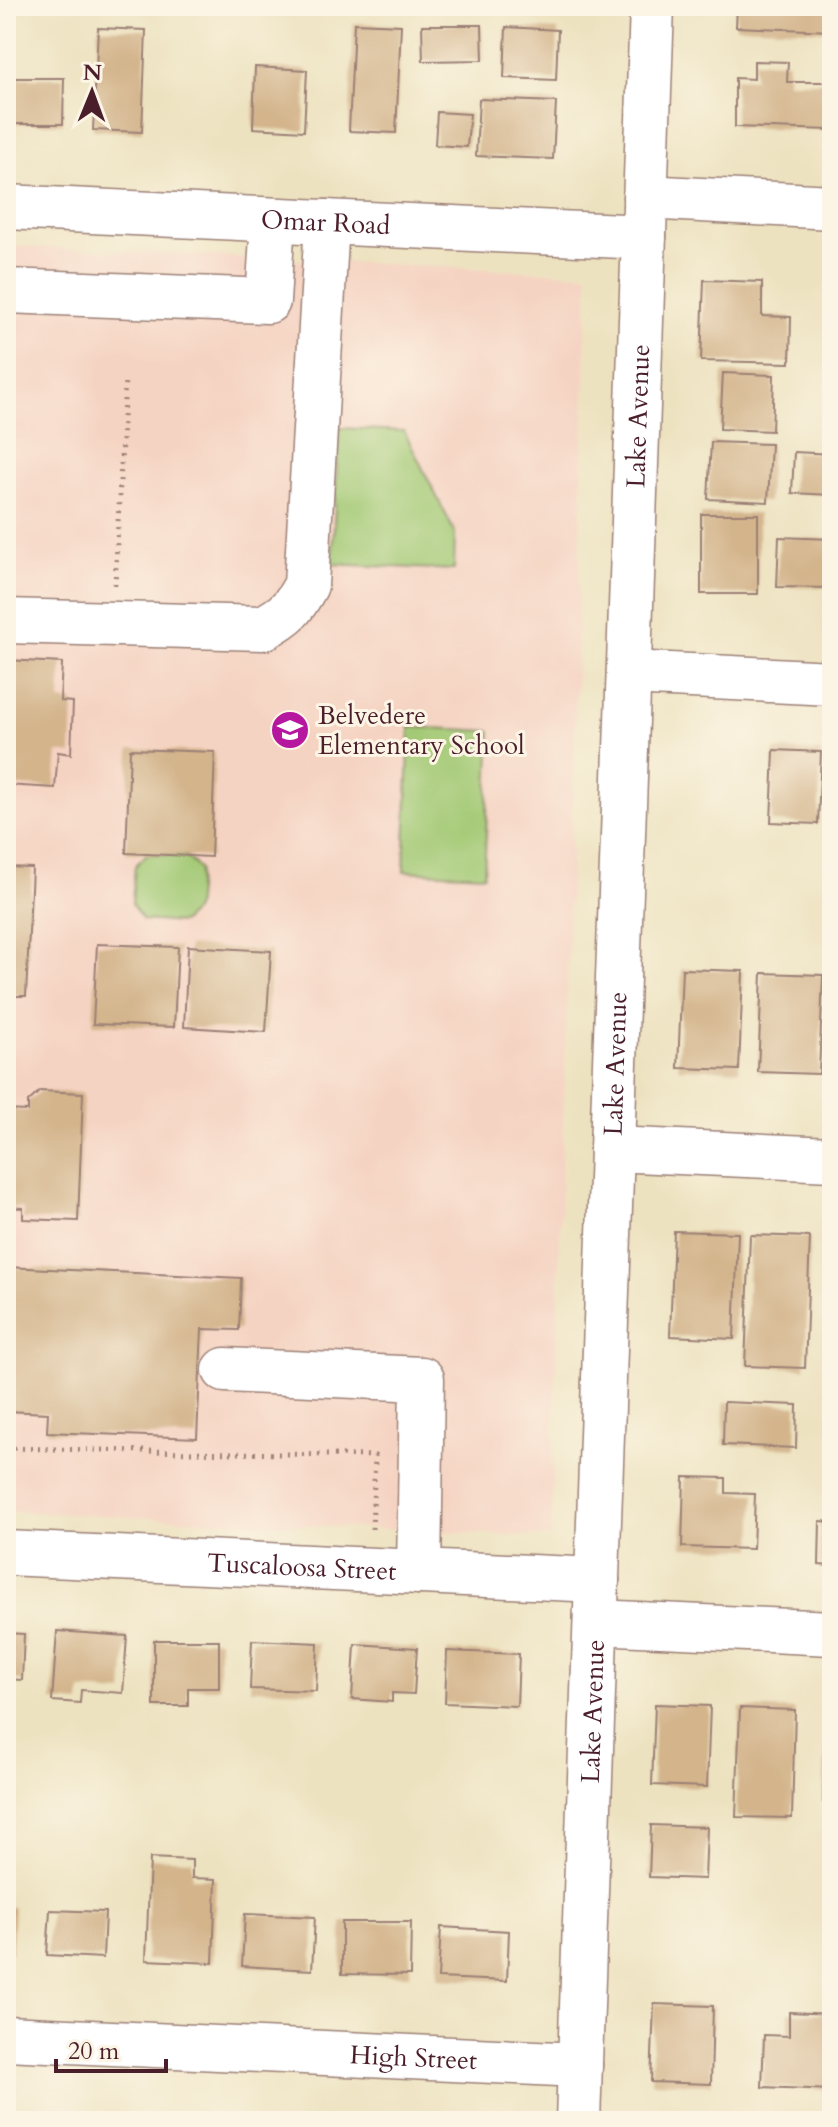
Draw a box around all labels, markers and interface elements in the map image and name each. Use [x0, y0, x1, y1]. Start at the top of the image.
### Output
north arrow [52, 52, 132, 132]
text: N [83, 58, 102, 88]
street label: Omar Road [260, 202, 391, 243]
street label: Lake Avenue [618, 343, 658, 489]
place label: Belvedere Elementary School [318, 698, 525, 763]
school or university icon: Belvedere Elementary School [269, 709, 311, 751]
street label: Lake Avenue [595, 991, 635, 1136]
street label: Tuscaloosa Street [206, 1545, 397, 1588]
street label: Lake Avenue [572, 1639, 612, 1784]
scale bar [56, 2023, 166, 2073]
text: 20 m [68, 2035, 120, 2068]
street label: High Street [349, 2037, 478, 2078]

